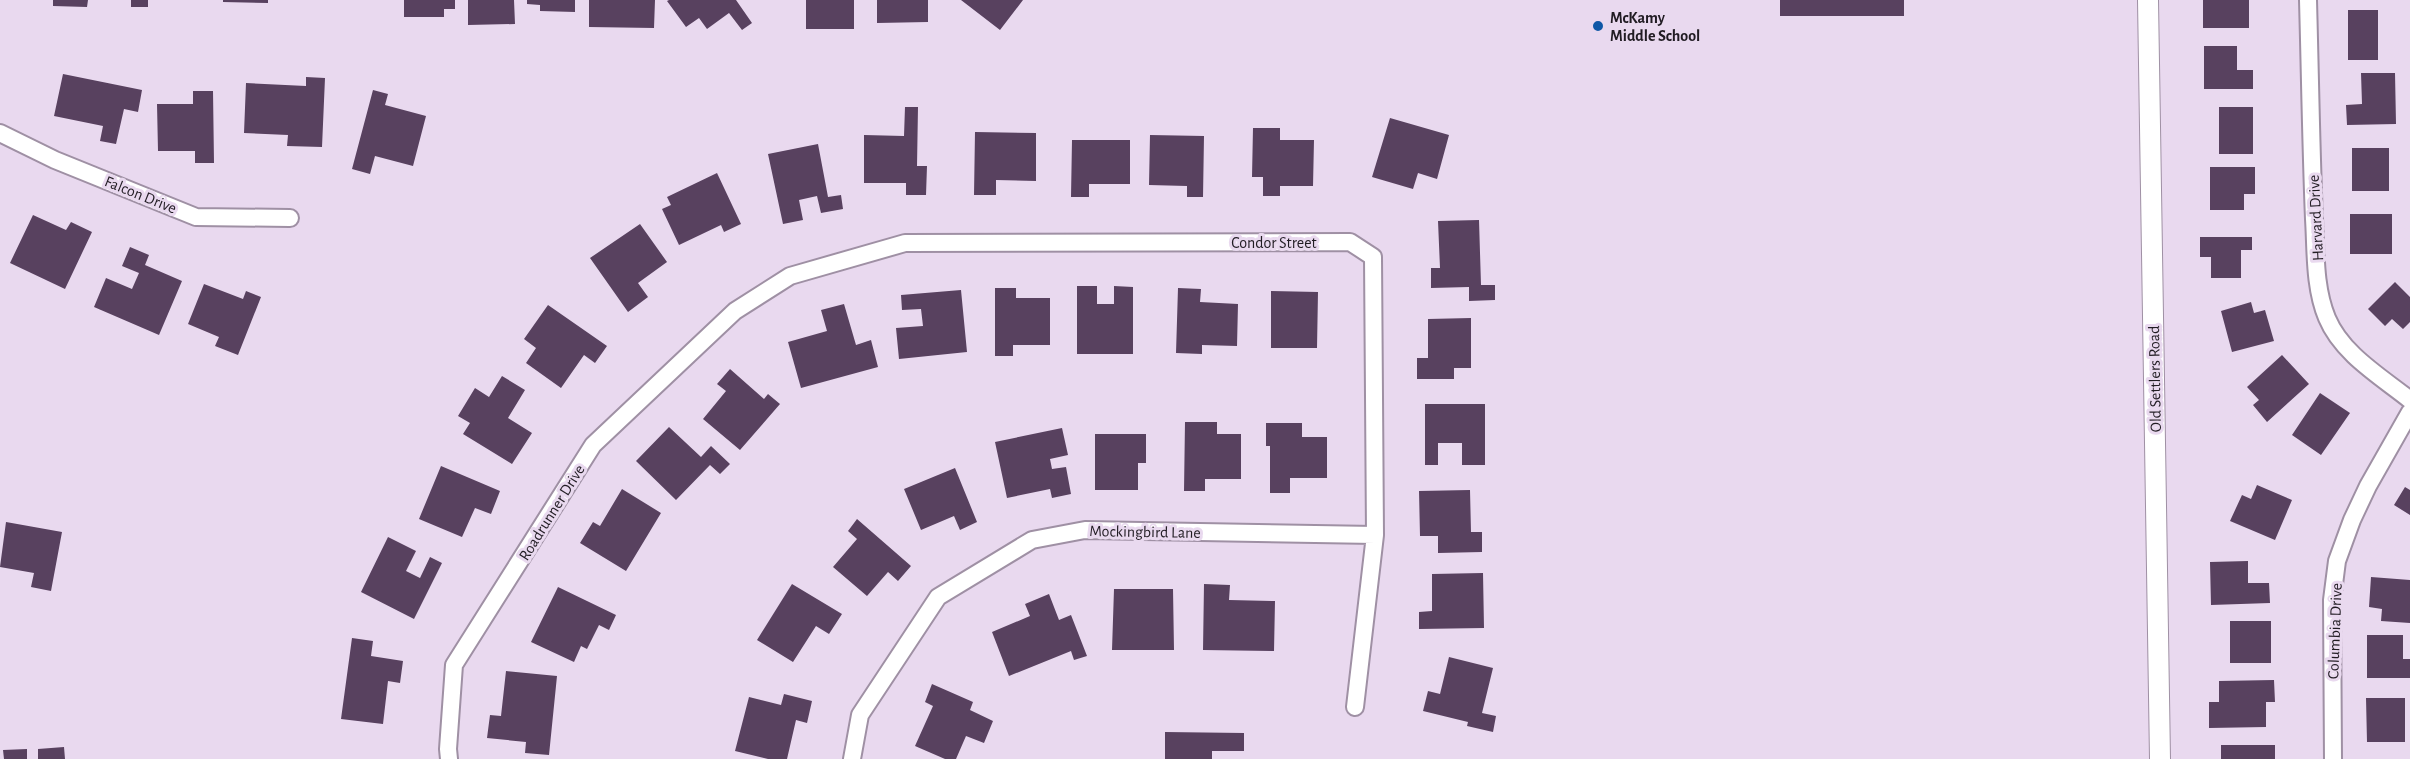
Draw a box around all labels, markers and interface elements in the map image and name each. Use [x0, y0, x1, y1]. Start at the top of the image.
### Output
place label: McKamy Middle School [1610, 10, 1700, 44]
marker: McKamy Middle School [1591, 19, 1605, 33]
street label: Falcon Drive [102, 173, 179, 217]
street label: Harvard Drive [2306, 174, 2326, 261]
street label: Condor Street [1231, 235, 1317, 251]
street label: Old Settlers Road [2146, 325, 2164, 432]
street label: Roadrunner Drive [516, 462, 588, 563]
street label: Mockingbird Lane [1089, 523, 1201, 541]
street label: Columbia Drive [2325, 583, 2345, 679]

